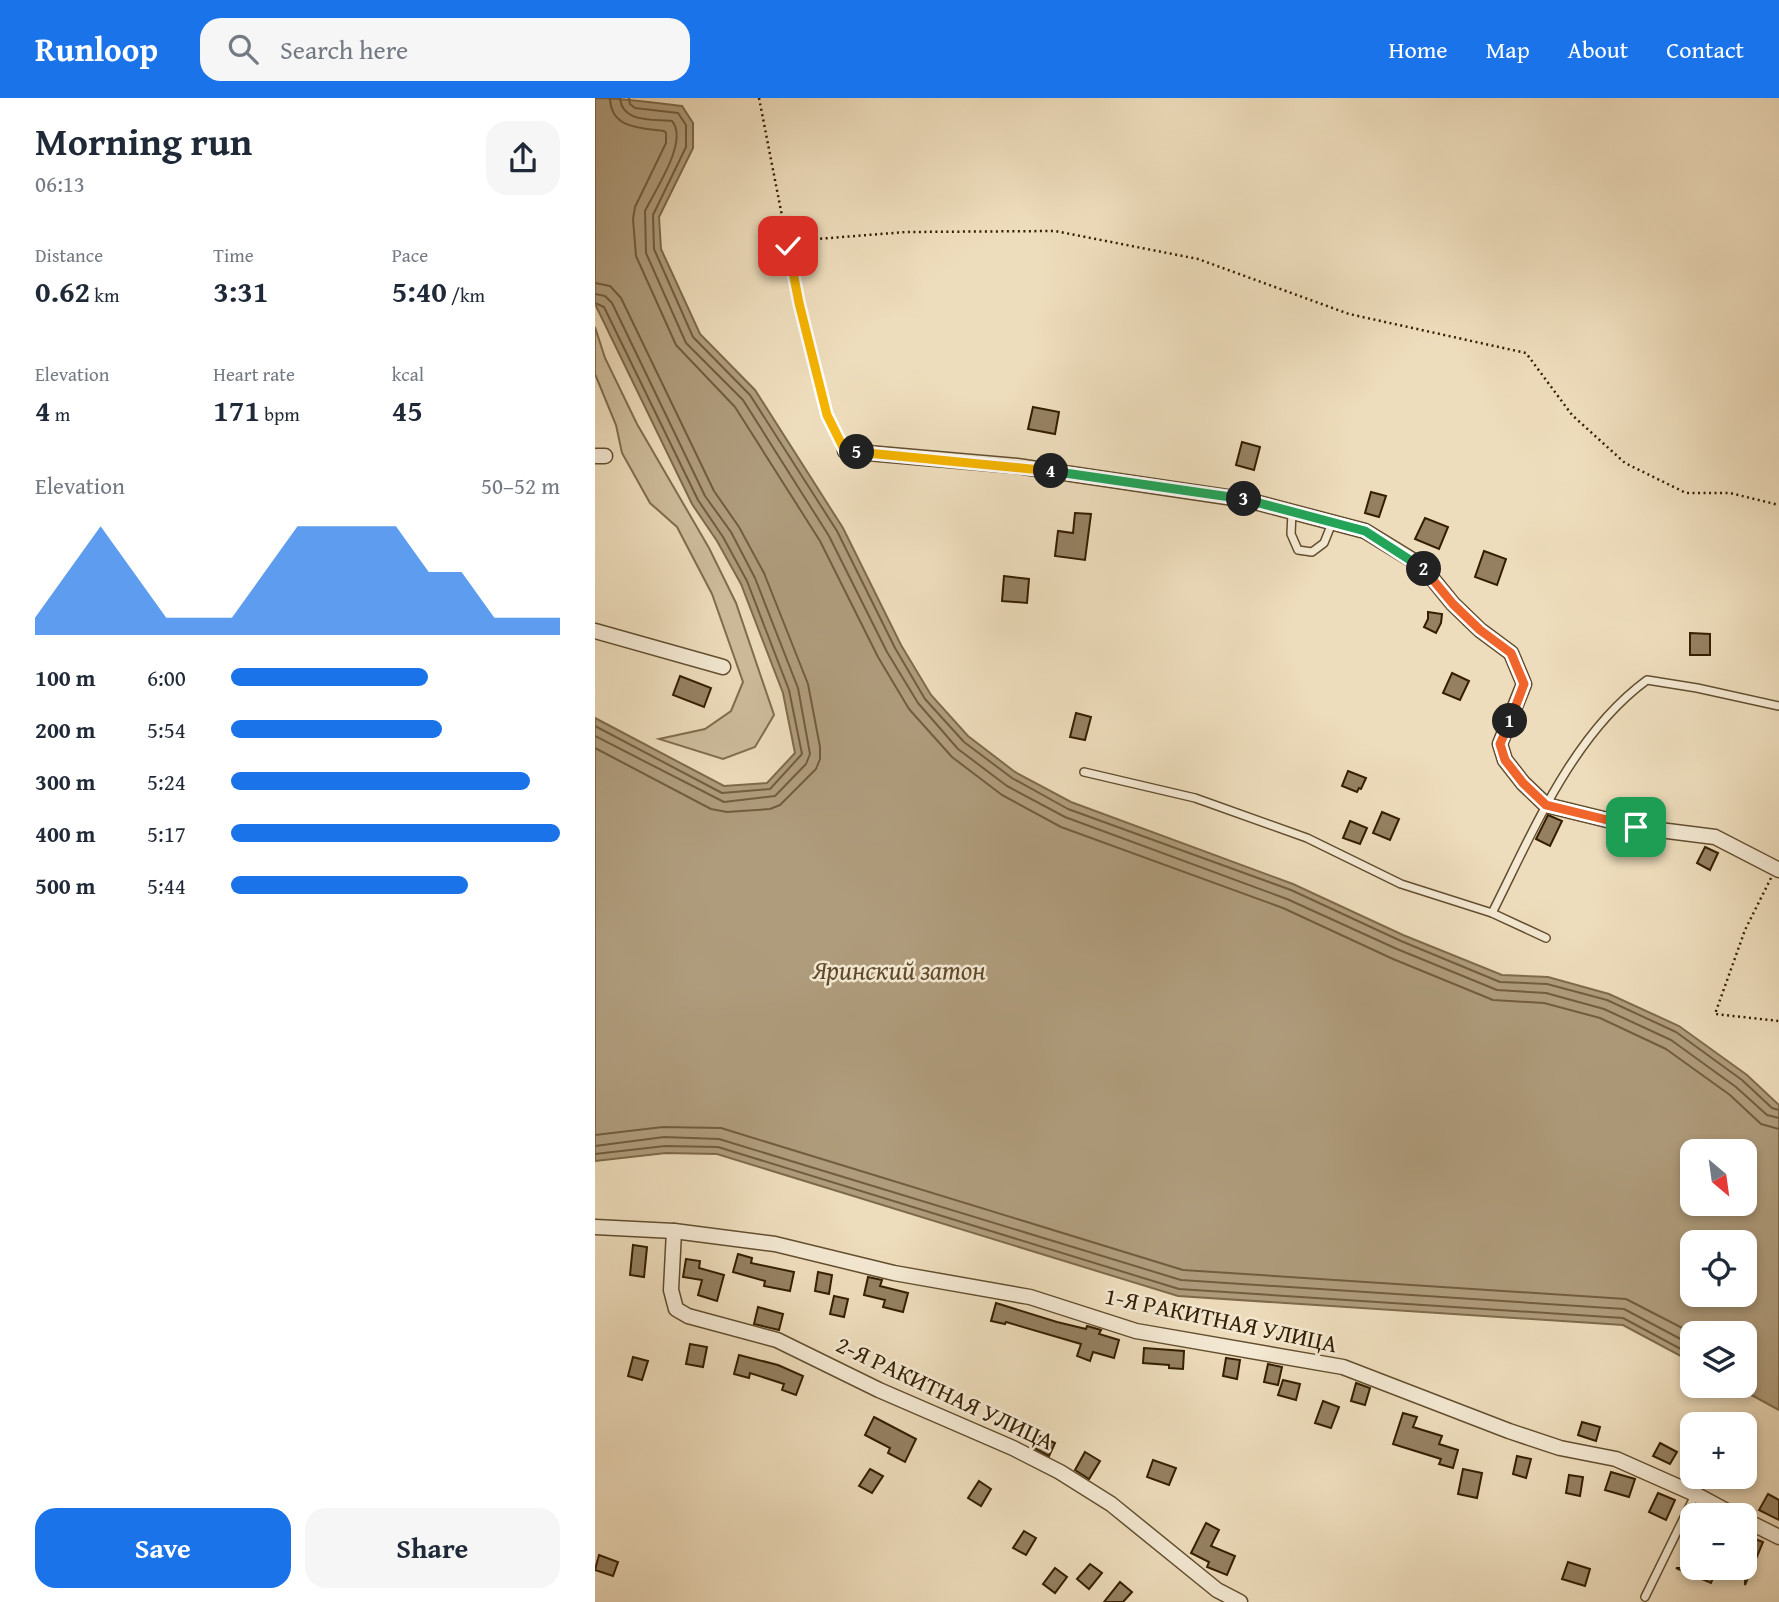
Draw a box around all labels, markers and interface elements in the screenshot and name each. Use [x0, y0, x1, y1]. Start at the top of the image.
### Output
search box [200, 18, 690, 81]
text: Runloop [35, 25, 158, 73]
icon: search [224, 30, 262, 68]
text: Search here [280, 30, 408, 69]
text: Home [1389, 32, 1448, 67]
text: Map [1486, 32, 1530, 67]
text: About [1568, 32, 1628, 67]
text: Contact [1666, 32, 1744, 67]
text: Morning run [35, 113, 252, 169]
button: share [486, 121, 560, 195]
text: 06:13 [35, 167, 85, 200]
pin [758, 216, 818, 276]
icon: check [769, 227, 807, 265]
text: Distance [35, 241, 103, 269]
text: Time [213, 241, 254, 269]
text: Pace [392, 241, 428, 269]
text: 0.62 [35, 269, 90, 313]
text: 3:31 [213, 269, 268, 313]
text: 5:40 [392, 269, 447, 313]
text: km [90, 281, 119, 309]
text: /km [447, 281, 485, 309]
text: Elevation [35, 360, 109, 388]
text: Heart rate [213, 360, 295, 388]
text: kcal [392, 360, 424, 388]
text: 4 [35, 388, 51, 432]
text: 171 [213, 388, 260, 432]
text: 45 [392, 388, 423, 432]
text: m [51, 400, 70, 428]
text: bpm [260, 400, 300, 428]
pin: 5 [839, 434, 875, 470]
text: 5 [852, 437, 861, 465]
pin: 4 [1033, 454, 1069, 488]
text: 4 [1046, 456, 1055, 484]
text: Elevation [35, 469, 125, 502]
text: 50–52 m [481, 469, 560, 502]
pin: 3 [1227, 482, 1261, 516]
text: 3 [1239, 484, 1248, 512]
pin: 2 [1407, 552, 1441, 587]
text: 2 [1419, 554, 1428, 582]
text: 100 m [35, 661, 96, 694]
text: 6:00 [147, 661, 186, 694]
pin: 1 [1493, 704, 1527, 738]
text: 1 [1505, 706, 1514, 734]
text: 200 m [35, 713, 96, 746]
text: 5:54 [147, 713, 186, 746]
text: 300 m [35, 765, 96, 798]
text: 5:24 [147, 765, 186, 798]
pin [1606, 797, 1666, 857]
icon: arrive [1617, 808, 1655, 846]
text: 400 m [35, 817, 96, 850]
text: 5:17 [147, 817, 186, 850]
text: 500 m [35, 869, 96, 902]
text: 5:44 [147, 869, 186, 902]
water label: Яринский затон [811, 950, 986, 989]
north arrow [1680, 1139, 1757, 1216]
map controls [1680, 1139, 1757, 1580]
button: locate [1680, 1230, 1757, 1307]
street label: 1-Я РАКИТНАЯ УЛИЦА [1102, 1278, 1341, 1361]
button: layers [1680, 1321, 1757, 1398]
street label: 2-Я РАКИТНАЯ УЛИЦА [830, 1327, 1060, 1459]
button: + [1680, 1412, 1757, 1489]
button: − [1680, 1503, 1757, 1580]
button: Save [35, 1508, 291, 1588]
button: Share [305, 1508, 560, 1588]

